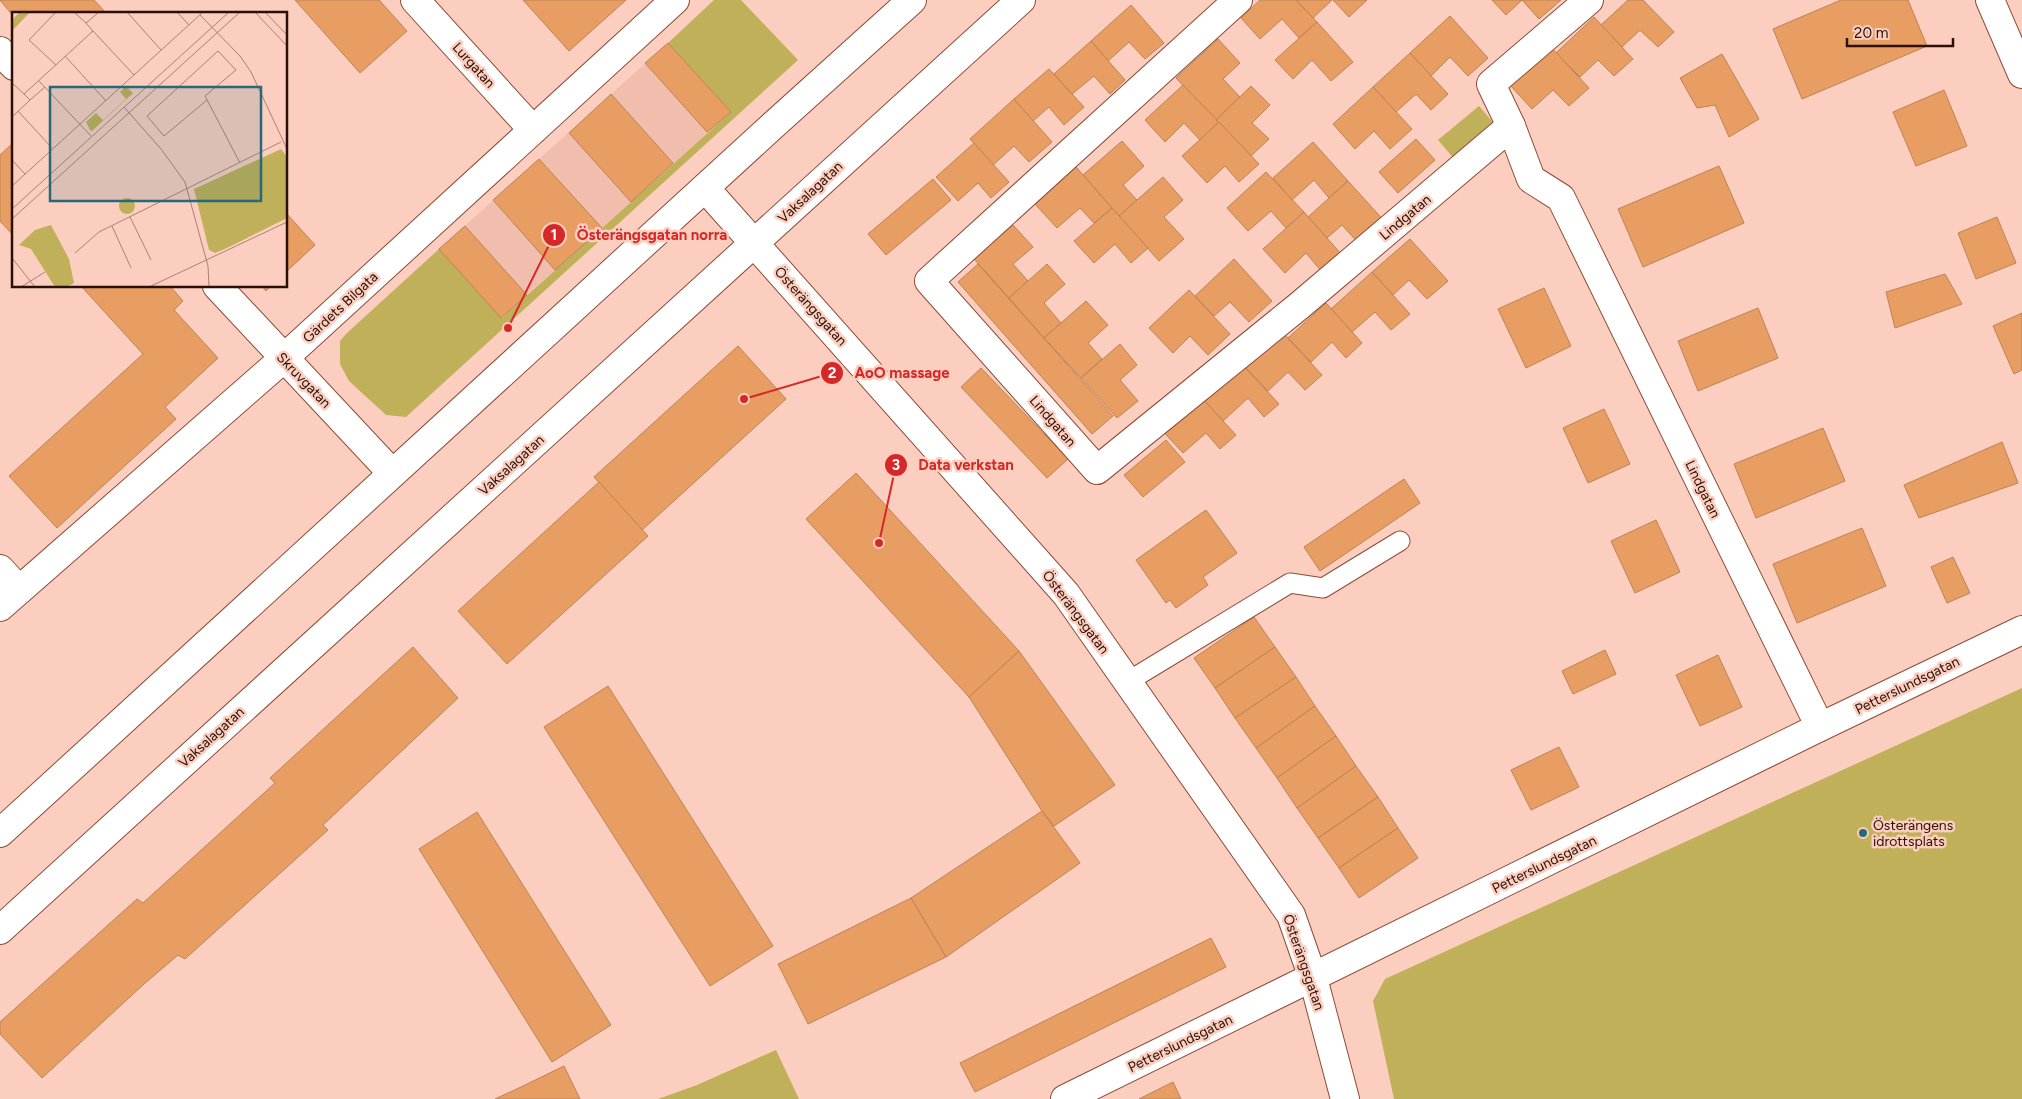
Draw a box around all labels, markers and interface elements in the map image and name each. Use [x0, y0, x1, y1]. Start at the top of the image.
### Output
inset map [12, 12, 288, 288]
scale bar [1847, 15, 1953, 47]
text: 20 m [1854, 24, 1888, 42]
street label: Lurgatan [449, 39, 499, 92]
street label: Vaksalagatan [774, 158, 846, 227]
street label: Lindgatan [1376, 191, 1435, 244]
callout: Österängsgatan norra [541, 220, 737, 250]
text: Österängsgatan norra [577, 225, 727, 244]
text: 1 [551, 226, 557, 244]
street label: Österängsgatan [771, 263, 851, 349]
street label: Gärdets Bilgata [299, 268, 381, 346]
street label: Skruvgatan [273, 349, 334, 412]
callout: AoO massage [819, 358, 959, 388]
text: 2 [828, 364, 837, 382]
text: AoO massage [855, 364, 950, 382]
street label: Lindgatan [1026, 392, 1080, 450]
street label: Vaksalagatan [475, 431, 548, 499]
callout: Data verkstan [883, 450, 1024, 480]
text: 3 [892, 456, 900, 474]
text: Data verkstan [918, 456, 1014, 474]
street label: Lindgatan [1681, 458, 1724, 521]
street label: Österängsgatan [1039, 567, 1113, 658]
street label: Petterslundsgatan [1852, 653, 1962, 718]
street label: Vaksalagatan [175, 703, 248, 771]
place label: Österängens idrottsplats [1873, 817, 1953, 850]
marker: Österängens idrottsplats [1857, 827, 1869, 839]
street label: Petterslundsgatan [1489, 832, 1599, 897]
street label: Österängsgatan [1279, 912, 1328, 1013]
street label: Petterslundsgatan [1125, 1011, 1235, 1076]

